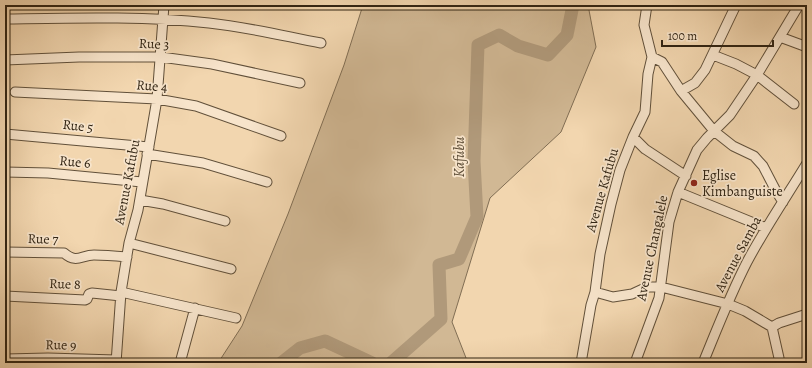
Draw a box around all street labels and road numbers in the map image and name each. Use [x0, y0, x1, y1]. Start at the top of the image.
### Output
street label: Rue 3 [138, 34, 170, 54]
street label: Rue 4 [136, 75, 168, 97]
street label: Rue 5 [62, 115, 94, 137]
street label: Avenue Kafubu [109, 137, 145, 227]
street label: Avenue Kafubu [581, 145, 623, 235]
street label: Rue 6 [59, 151, 91, 173]
street label: Avenue Changalele [631, 193, 672, 304]
street label: Avenue Samba [710, 212, 766, 296]
street label: Rue 7 [27, 229, 59, 249]
street label: Rue 8 [49, 274, 81, 294]
street label: Rue 9 [45, 335, 77, 355]

